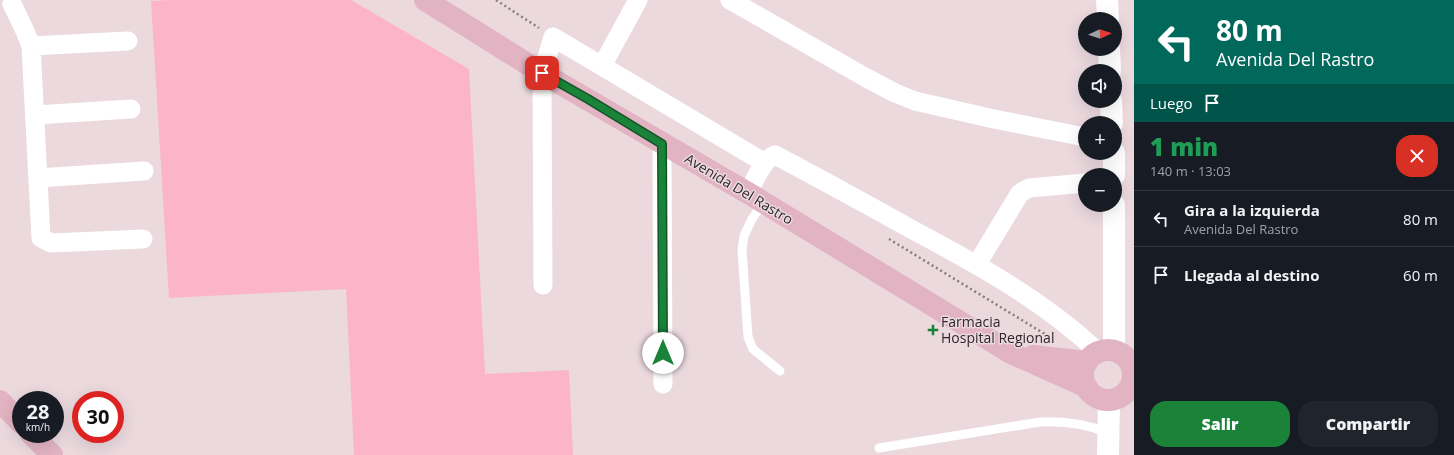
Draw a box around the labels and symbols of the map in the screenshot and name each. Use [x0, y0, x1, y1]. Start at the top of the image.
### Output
north arrow [1078, 12, 1122, 56]
pin [525, 56, 559, 90]
street label: Avenida Del Rastro [682, 149, 797, 228]
place label: Farmacia Hospital Regional [941, 312, 1054, 347]
marker: Farmacia Hospital Regional [928, 325, 938, 335]
position arrow [642, 332, 684, 374]
speed limit sign: 30 [72, 391, 124, 443]

